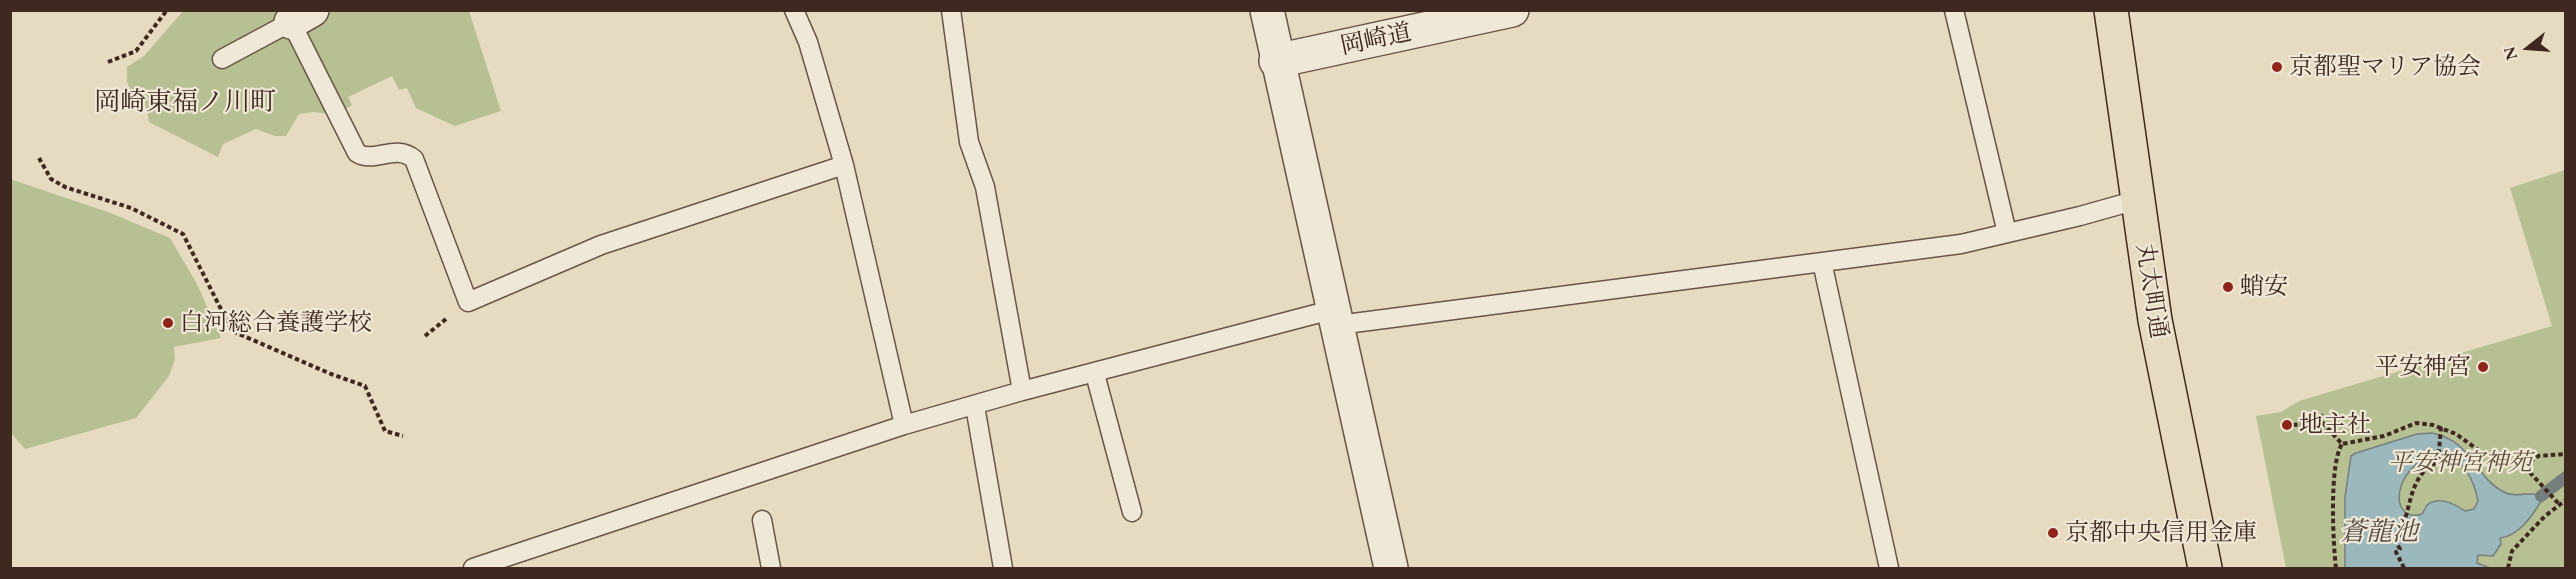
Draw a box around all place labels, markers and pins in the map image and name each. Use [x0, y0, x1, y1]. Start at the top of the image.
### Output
place label: 京都聖マリア協会 [2289, 53, 2481, 81]
marker: 京都聖マリア協会 [2270, 60, 2284, 74]
place label: 蛸安 [2240, 273, 2288, 301]
marker: 蛸安 [2221, 280, 2235, 294]
place label: 白河総合養護学校 [180, 309, 372, 337]
marker: 白河総合養護学校 [161, 316, 175, 330]
place label: 平安神宮 [2375, 353, 2471, 381]
marker: 平安神宮 [2476, 360, 2490, 374]
place label: 地主社 [2299, 411, 2371, 439]
marker: 地主社 [2280, 418, 2294, 432]
place label: 京都中央信用金庫 [2065, 519, 2257, 547]
marker: 京都中央信用金庫 [2046, 526, 2060, 540]

